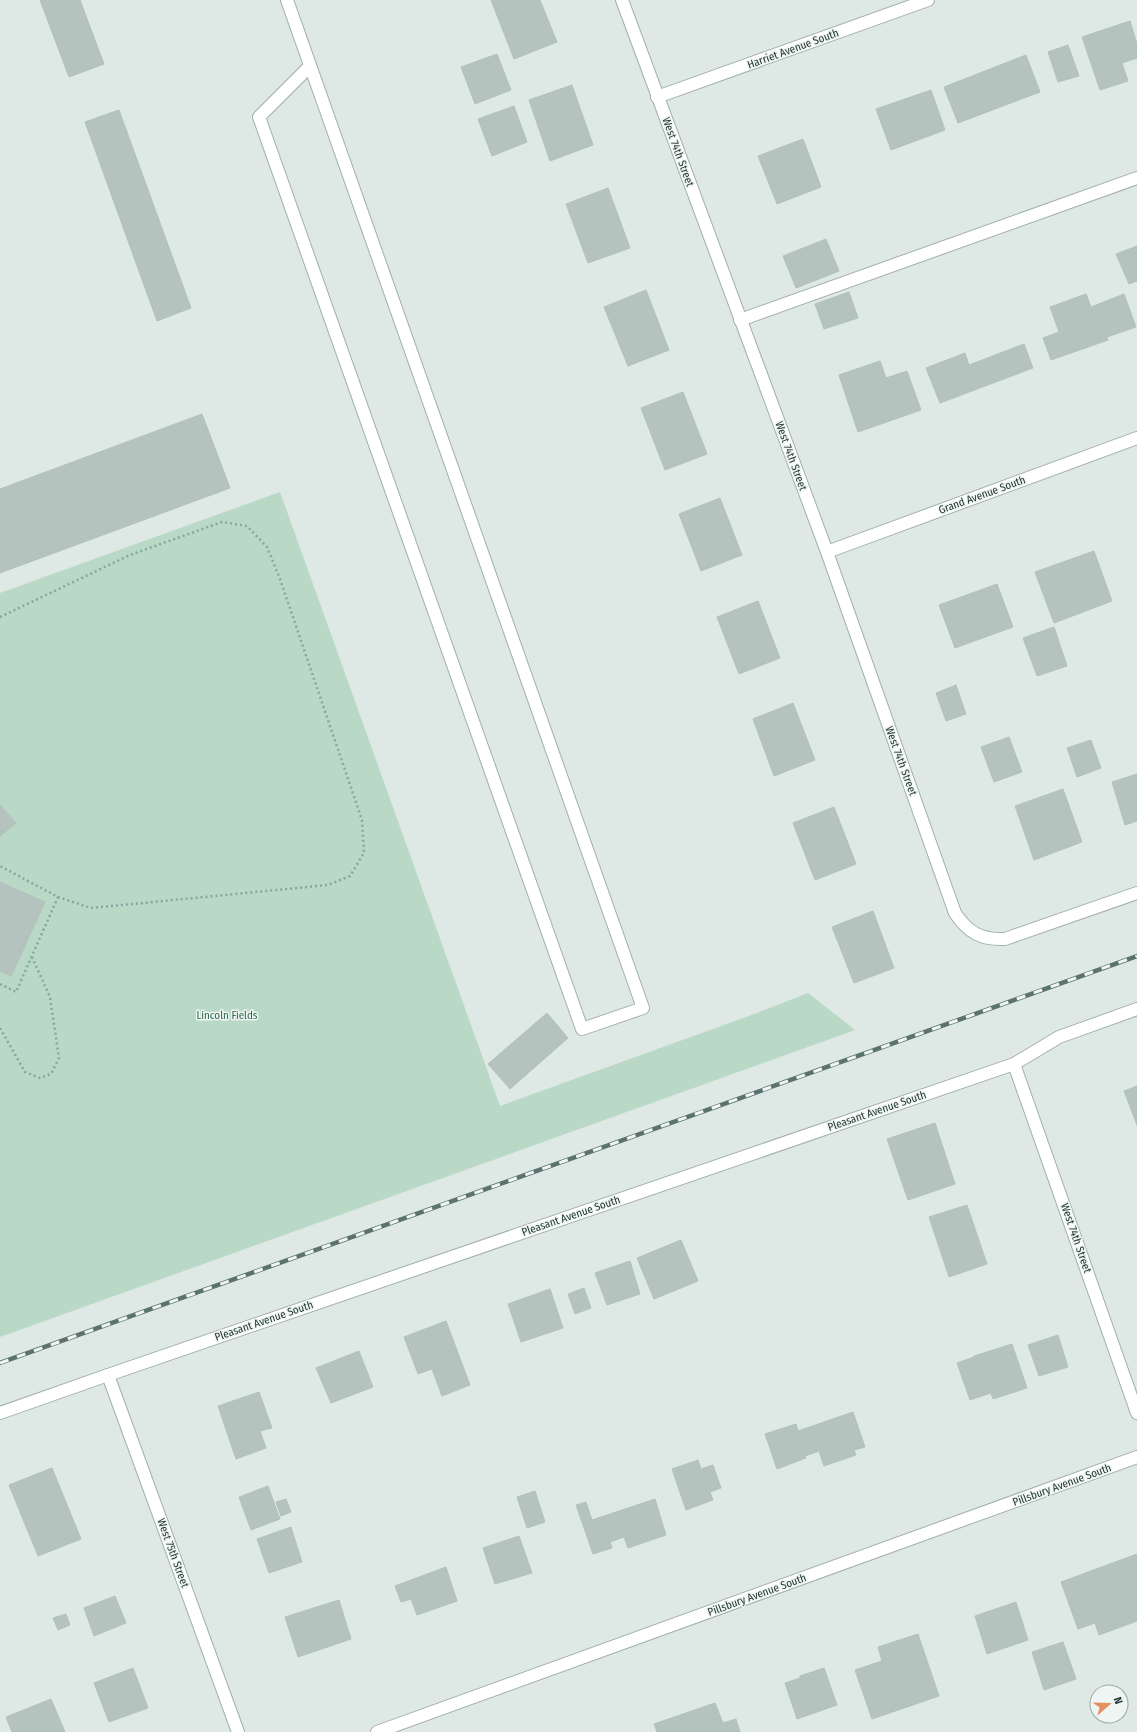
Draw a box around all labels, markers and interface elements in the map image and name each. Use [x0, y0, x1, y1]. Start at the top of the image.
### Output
street label: Harriet Avenue South [746, 26, 840, 72]
street label: West 74th Street [659, 116, 697, 189]
street label: West 74th Street [772, 420, 810, 493]
street label: Grand Avenue South [937, 473, 1027, 517]
street label: West 74th Street [882, 725, 920, 798]
park label: Lincoln Fields [196, 1009, 258, 1022]
street label: Pleasant Avenue South [826, 1088, 928, 1134]
street label: Pleasant Avenue South [520, 1193, 622, 1239]
street label: West 74th Street [1058, 1201, 1094, 1275]
street label: Pleasant Avenue South [213, 1298, 315, 1344]
street label: Pillsbury Avenue South [1011, 1461, 1113, 1509]
street label: West 75th Street [154, 1517, 192, 1590]
street label: Pillsbury Avenue South [706, 1571, 808, 1619]
north arrow [1089, 1684, 1129, 1724]
text: N [1111, 1695, 1125, 1706]

